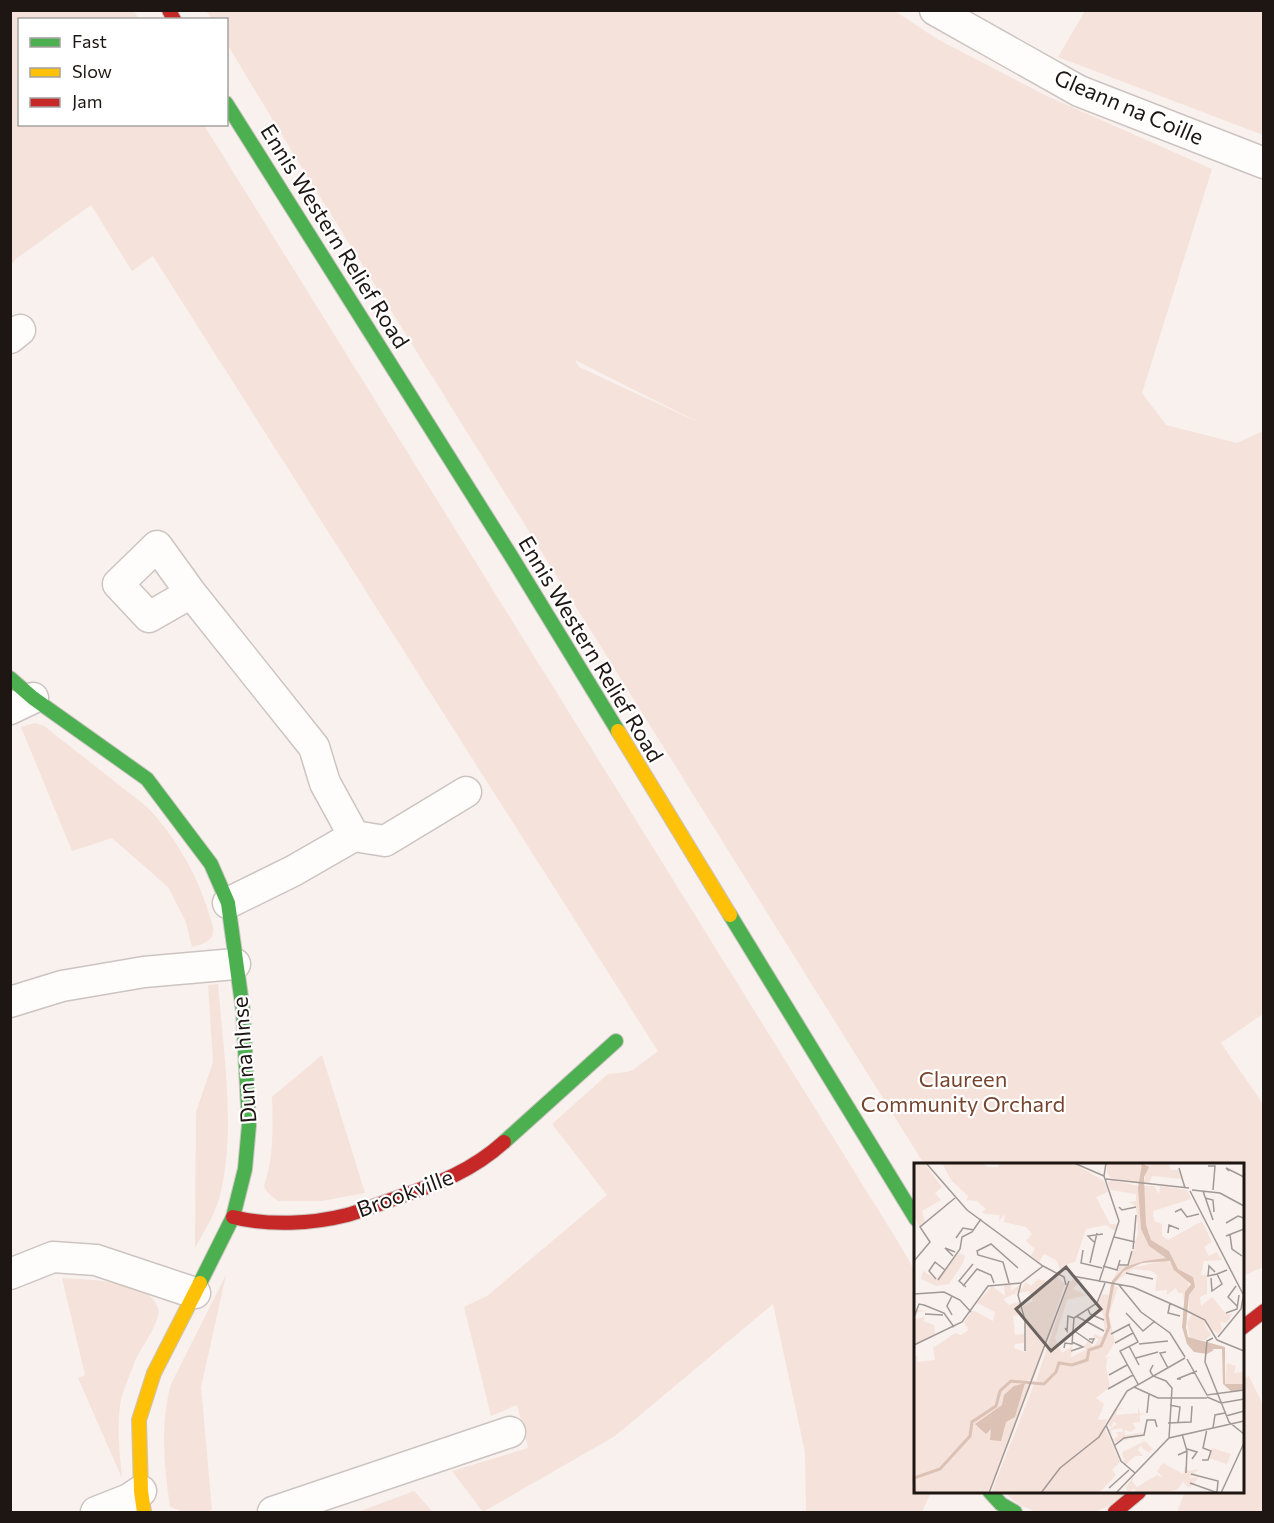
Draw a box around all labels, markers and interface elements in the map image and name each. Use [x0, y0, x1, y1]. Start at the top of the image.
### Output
legend [18, 18, 228, 126]
text: Fast [72, 30, 107, 52]
text: Slow [72, 60, 112, 82]
street label: Gleann na Coille [1051, 63, 1208, 150]
text: Jam [72, 90, 102, 112]
street label: Ennis Western Relief Road [255, 119, 416, 353]
street label: Ennis Western Relief Road [513, 531, 670, 767]
street label: Dun na hInse [226, 996, 261, 1124]
park label: Claureen Community Orchard [861, 1065, 1065, 1117]
street label: Brookville [353, 1163, 457, 1222]
inset map [914, 1163, 1244, 1493]

